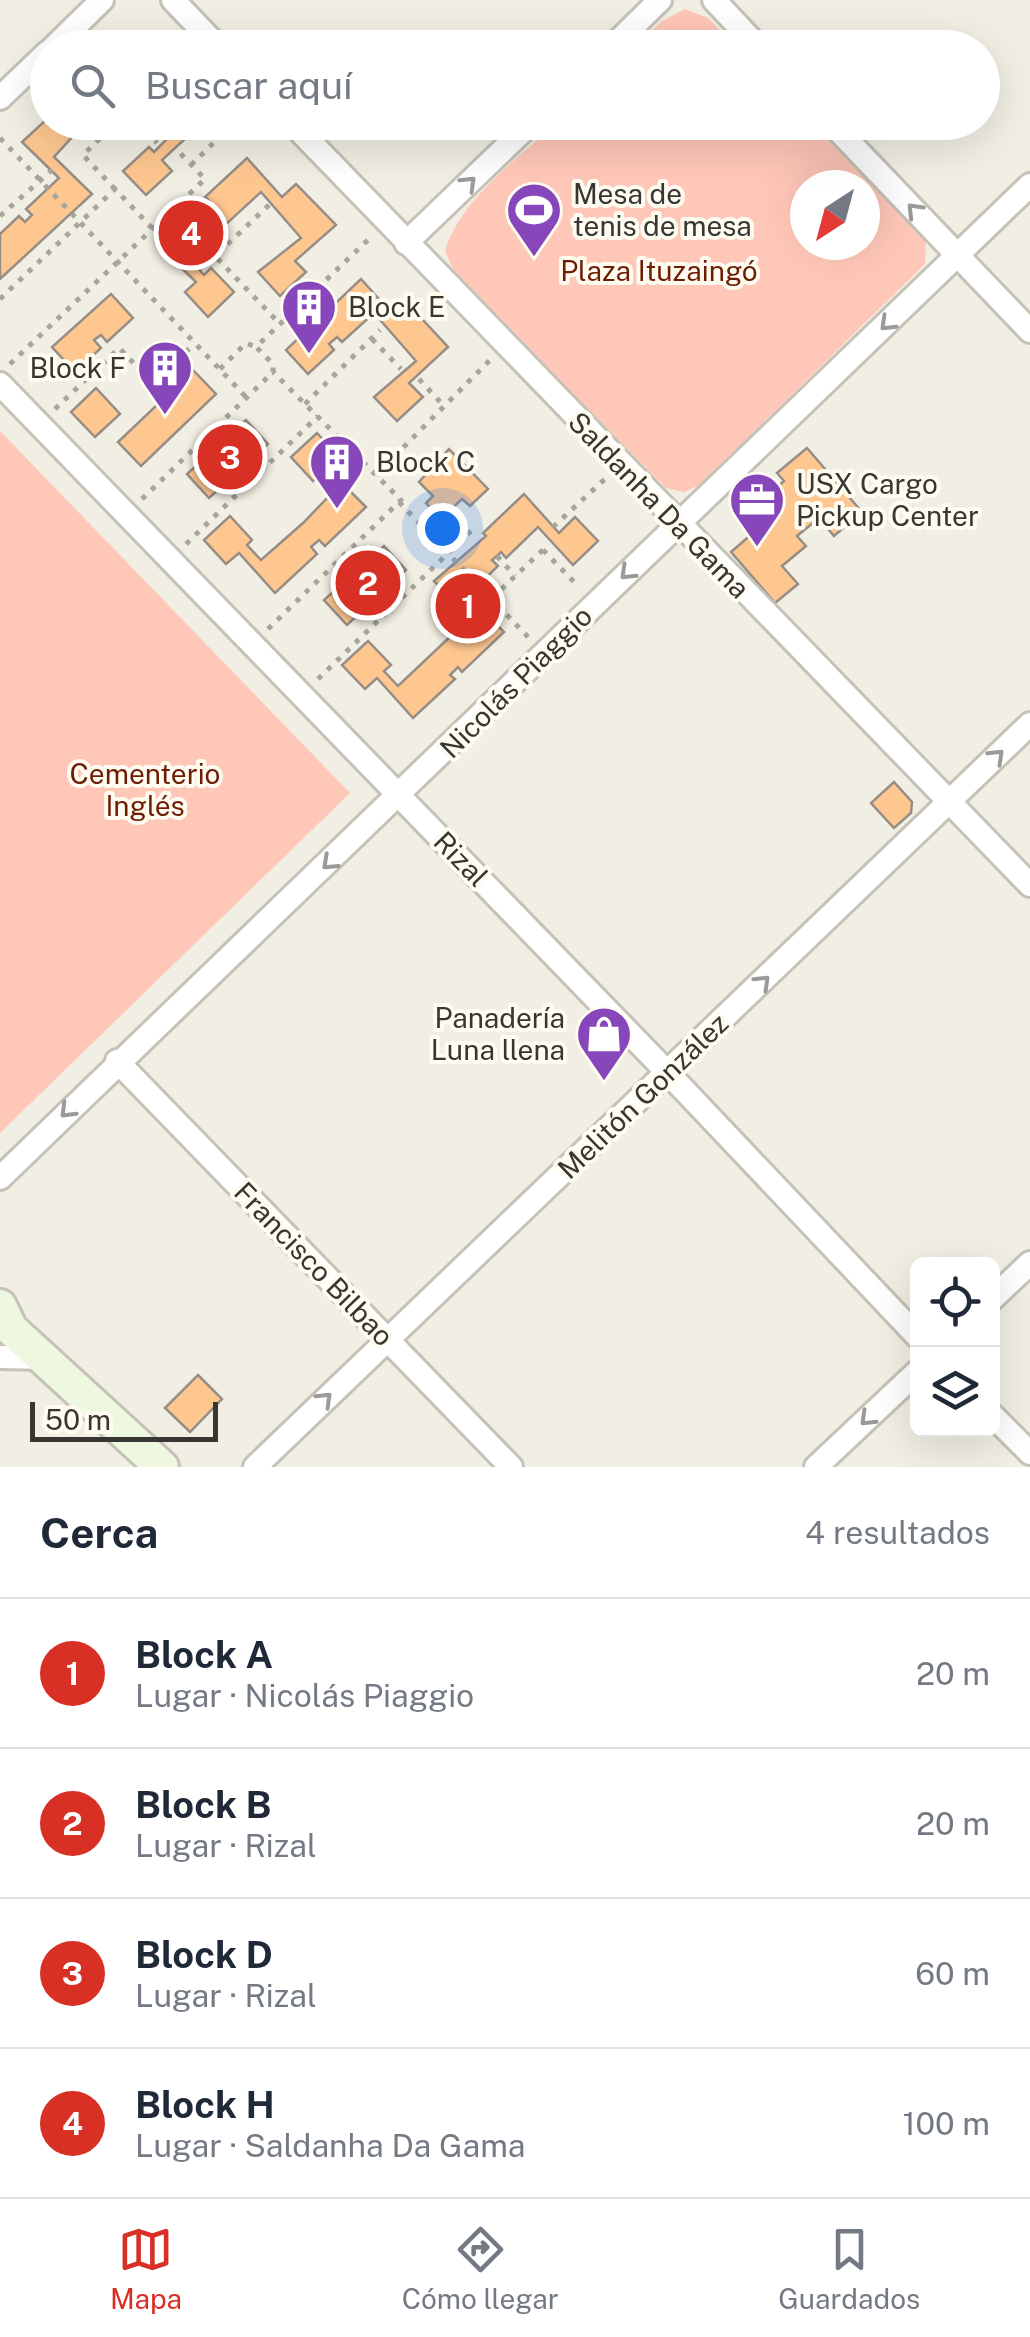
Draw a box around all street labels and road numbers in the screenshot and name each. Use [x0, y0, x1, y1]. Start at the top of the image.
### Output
street label: Saldanha Da Gama [562, 405, 757, 605]
street label: Nicolás Piaggio [433, 599, 598, 764]
street label: Rizal [428, 824, 495, 893]
street label: Melitón González [551, 1006, 734, 1185]
street label: Francisco Bilbao [228, 1175, 401, 1352]

